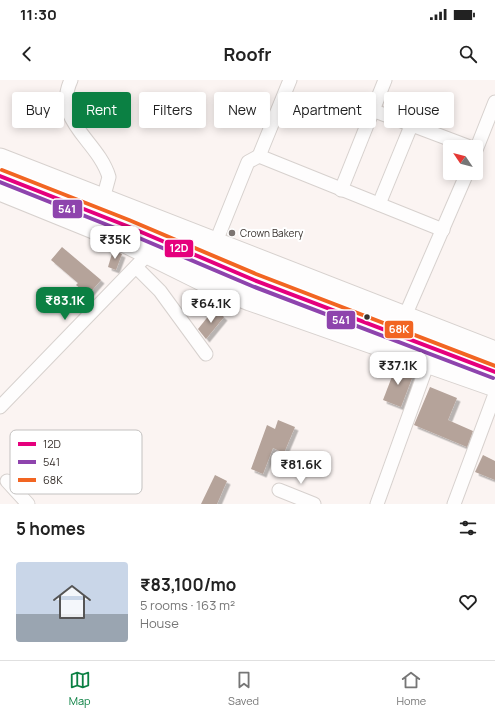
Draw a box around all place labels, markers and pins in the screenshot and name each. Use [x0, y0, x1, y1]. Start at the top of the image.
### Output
pin: ₹35K [91, 226, 139, 260]
place label: Crown Bakery [240, 226, 304, 240]
marker: Crown Bakery [227, 228, 237, 238]
pin: ₹83.1K [32, 287, 98, 321]
pin: ₹64.1K [178, 290, 244, 324]
unlabelled marker [362, 312, 372, 322]
pin: ₹37.1K [365, 352, 431, 386]
pin: ₹81.6K [268, 451, 334, 485]

